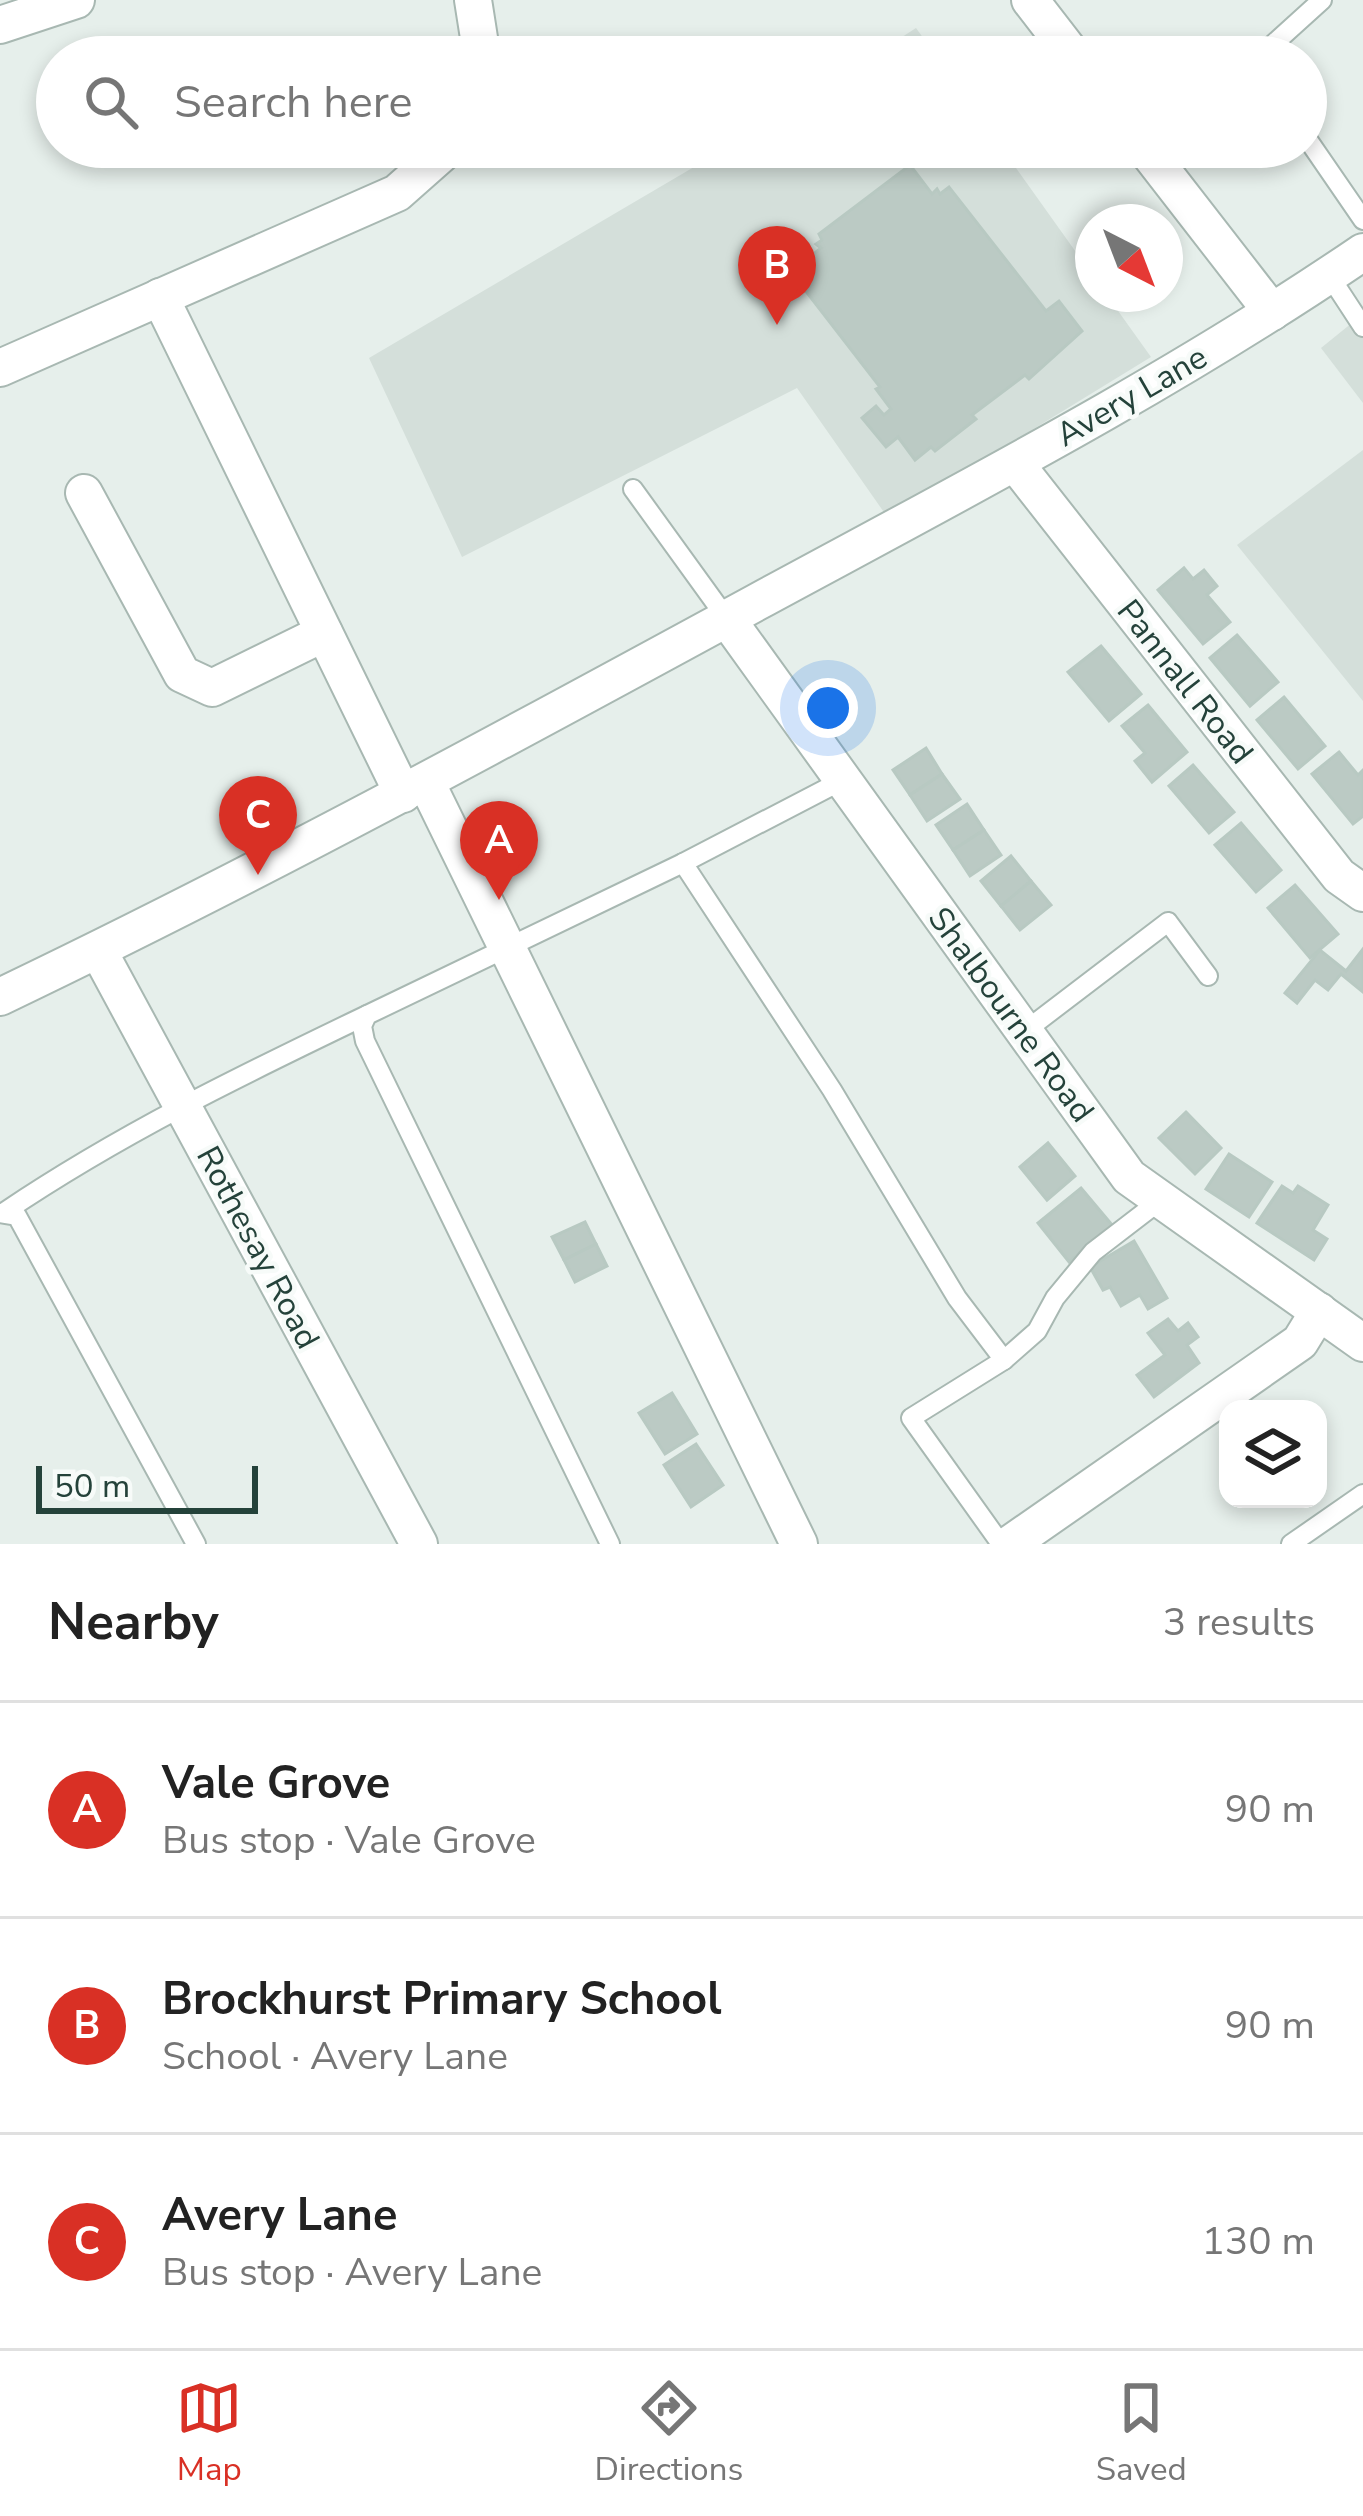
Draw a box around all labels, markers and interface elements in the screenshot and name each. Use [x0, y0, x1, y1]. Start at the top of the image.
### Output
search box [36, 36, 1327, 168]
icon: search [78, 69, 144, 135]
text: Search here [174, 72, 413, 133]
north arrow [1075, 204, 1183, 312]
pin: B [738, 226, 816, 325]
street label: Avery Lane [1048, 335, 1216, 458]
street label: Pannall Road [1106, 590, 1263, 774]
your location [798, 678, 858, 738]
pin: C [219, 776, 297, 875]
pin: A [460, 801, 538, 900]
street label: Shalbourne Road [917, 898, 1104, 1132]
street label: Rothesay Road [185, 1139, 330, 1357]
map controls [1219, 1400, 1327, 1508]
button: layers [1219, 1400, 1327, 1508]
scale bar [36, 1460, 258, 1513]
text: 50 m [54, 1464, 130, 1509]
text: Nearby [48, 1587, 219, 1657]
text: 3 results [1163, 1596, 1315, 1649]
text: Vale Grove [162, 1753, 390, 1814]
text: A [72, 1783, 102, 1836]
text: 90 m [1225, 1783, 1315, 1836]
text: Bus stop · Vale Grove [162, 1814, 536, 1867]
text: Brockhurst Primary School [162, 1969, 722, 2030]
text: B [74, 1999, 100, 2052]
text: 90 m [1225, 1999, 1315, 2052]
text: School · Avery Lane [162, 2030, 508, 2083]
text: Avery Lane [162, 2185, 397, 2246]
text: C [74, 2215, 100, 2268]
text: 130 m [1201, 2215, 1315, 2268]
text: Bus stop · Avery Lane [162, 2246, 542, 2299]
tab: Map [176, 2375, 242, 2492]
tab: Directions [595, 2375, 743, 2492]
tab: Saved [1096, 2375, 1187, 2492]

